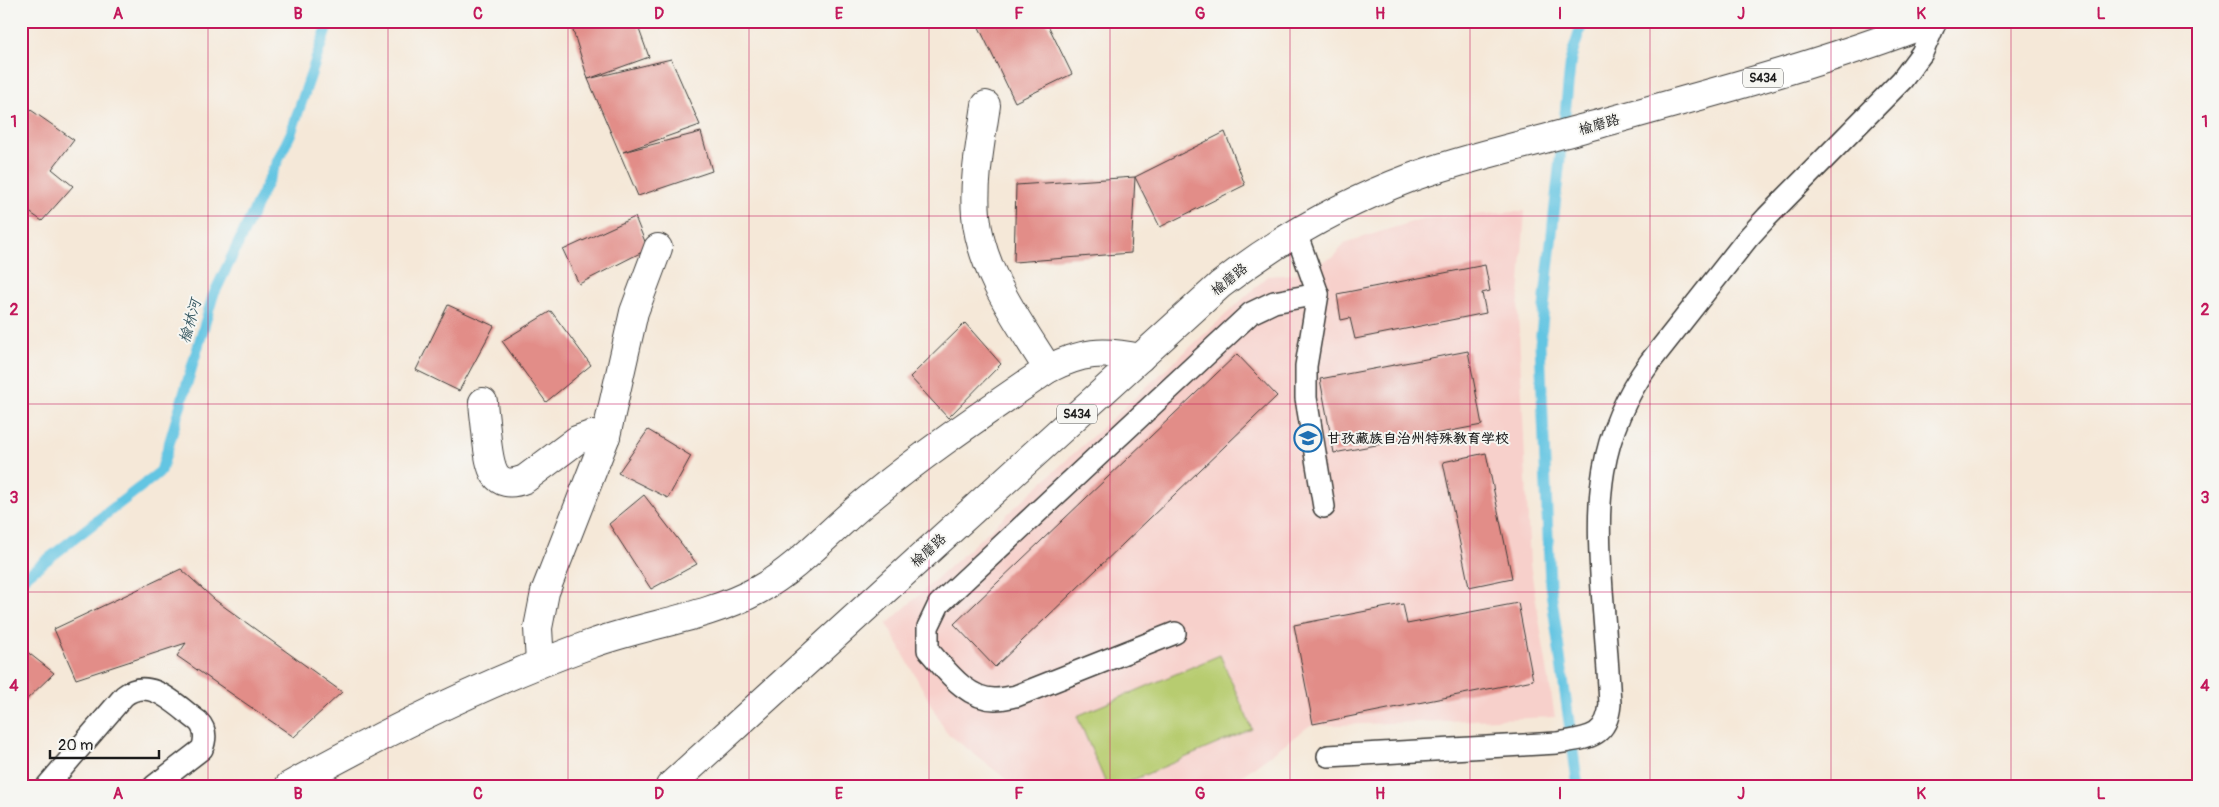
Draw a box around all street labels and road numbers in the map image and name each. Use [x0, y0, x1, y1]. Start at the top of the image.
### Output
road number: S434 [1743, 68, 1783, 88]
street label: 榆磨路 [1577, 111, 1622, 138]
street label: 榆磨路 [1208, 260, 1251, 299]
road number: S434 [1057, 404, 1097, 424]
street label: 榆磨路 [907, 530, 950, 571]

